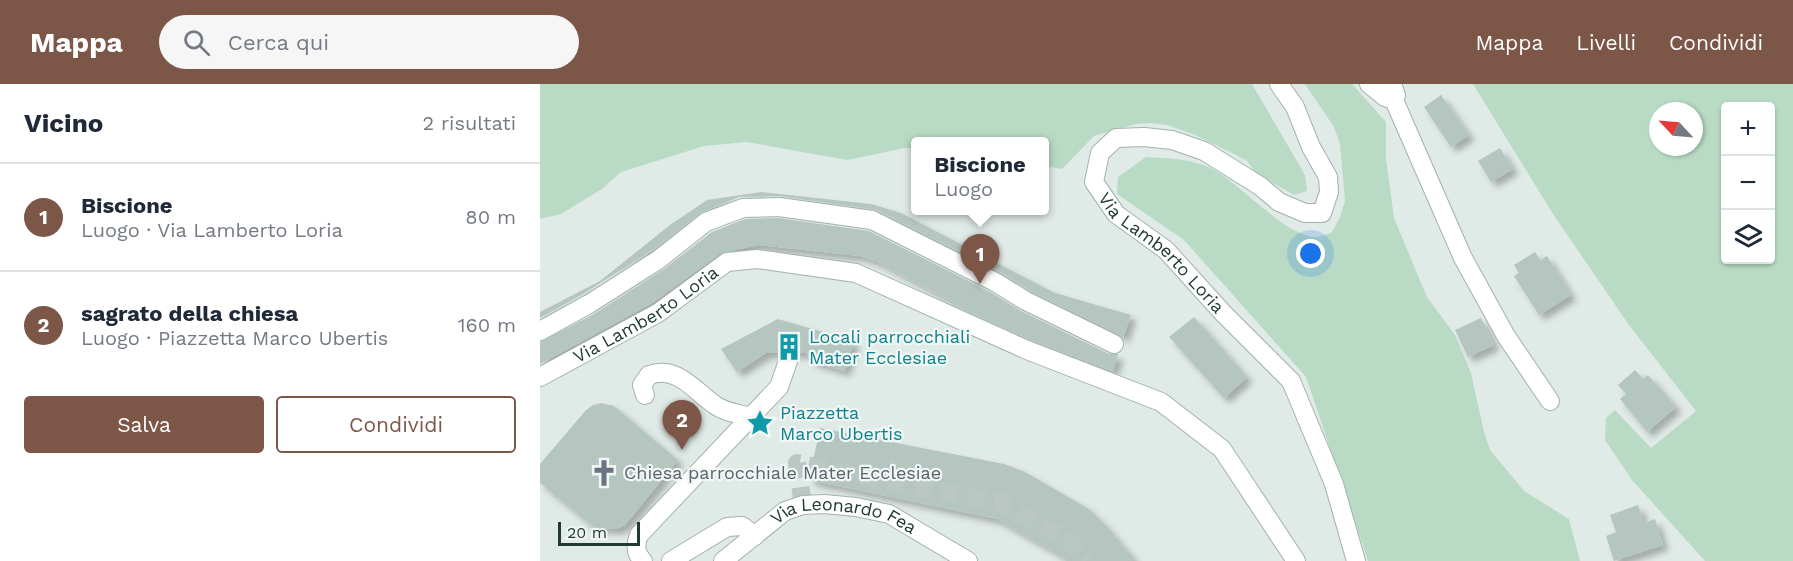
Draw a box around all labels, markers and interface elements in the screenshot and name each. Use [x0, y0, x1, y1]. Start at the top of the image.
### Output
search box [159, 15, 579, 69]
text: Mappa [30, 26, 123, 59]
icon: search [180, 26, 213, 59]
text: Cerca qui [228, 30, 329, 55]
text: Mappa [1475, 30, 1543, 55]
text: Livelli [1576, 30, 1636, 55]
text: Condividi [1669, 30, 1763, 55]
north arrow [1649, 102, 1703, 156]
map controls [1721, 102, 1775, 264]
button: + [1721, 102, 1775, 156]
text: Vicino [24, 108, 103, 138]
text: 2 risultati [422, 111, 516, 135]
popup [911, 137, 1049, 215]
text: Biscione [934, 152, 1026, 177]
button: − [1721, 156, 1775, 210]
text: Luogo [934, 177, 993, 201]
street label: Via Lamberto Loria [1094, 188, 1229, 317]
text: Biscione [81, 193, 173, 218]
text: 1 [39, 205, 48, 229]
text: 80 m [465, 205, 516, 229]
button: layers [1721, 210, 1775, 264]
text: Luogo · Via Lamberto Loria [81, 218, 343, 242]
pin: 1 [960, 234, 1000, 284]
your location [1296, 239, 1325, 268]
street label: Via Lamberto Loria [569, 261, 722, 367]
text: sagrato della chiesa [81, 301, 298, 326]
text: 2 [38, 313, 49, 337]
text: 160 m [458, 313, 516, 337]
text: Luogo · Piazzetta Marco Ubertis [81, 326, 388, 350]
place label: Locali parrocchiali Mater Ecclesiae [809, 326, 970, 368]
building icon: Locali parrocchiali Mater Ecclesiae [774, 332, 804, 362]
button: Salva [24, 396, 264, 453]
button: Condividi [276, 396, 516, 453]
pin: 2 [662, 400, 702, 450]
place label: Piazzetta Marco Ubertis [780, 402, 902, 444]
place icon: Piazzetta Marco Ubertis [745, 408, 775, 438]
church icon: Chiesa parrocchiale Mater Ecclesiae [589, 458, 619, 488]
place label: Chiesa parrocchiale Mater Ecclesiae [624, 462, 941, 483]
street label: Via Leonardo Fea [766, 493, 921, 538]
scale bar [558, 519, 640, 546]
text: 20 m [567, 523, 607, 542]

